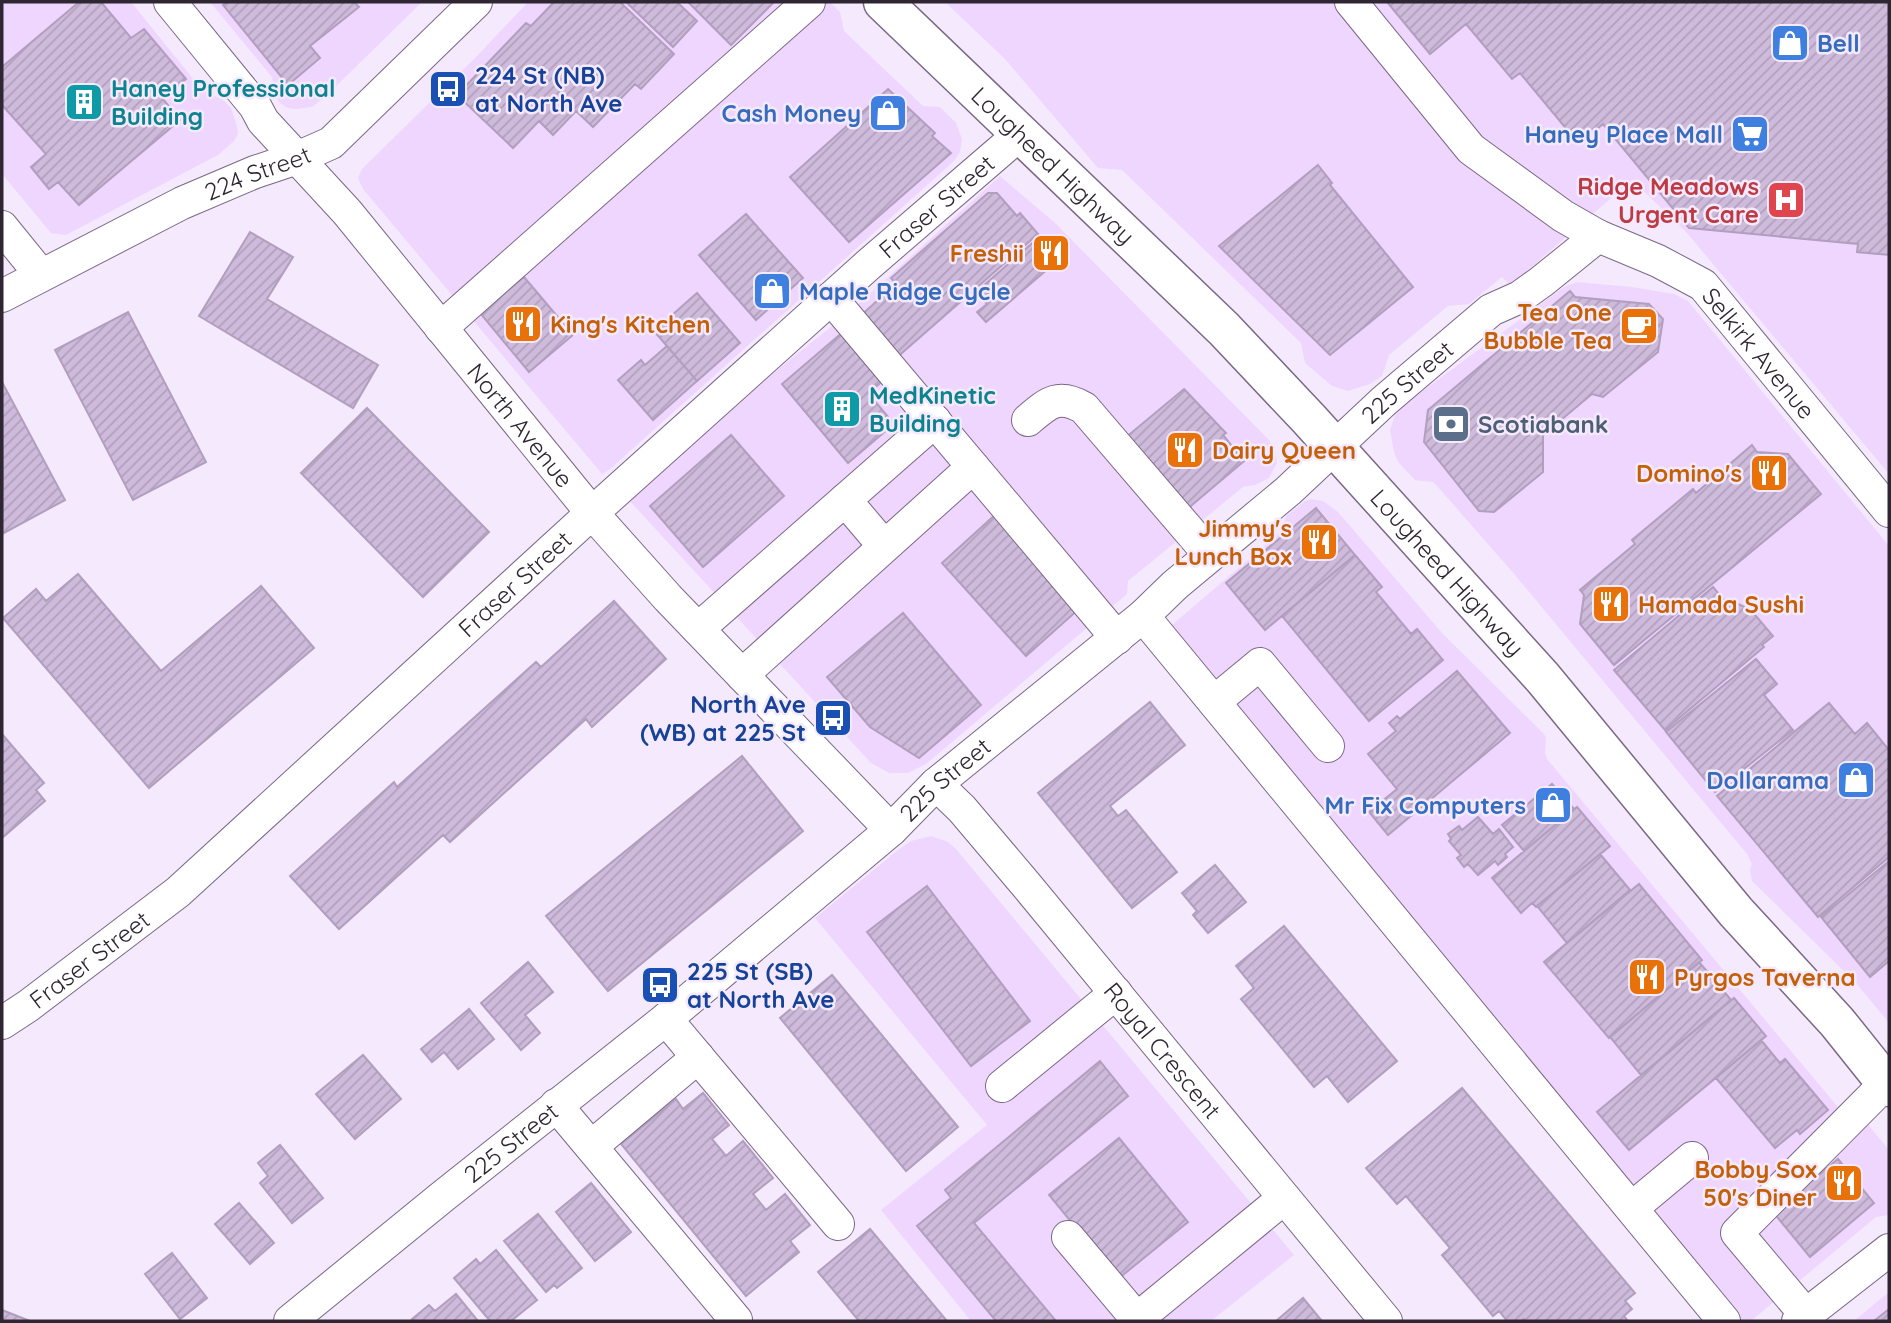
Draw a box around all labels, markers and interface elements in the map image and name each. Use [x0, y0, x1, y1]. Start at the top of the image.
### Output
shop icon: Bell [1769, 22, 1811, 64]
place label: Bell [1817, 28, 1860, 58]
place label: 224 St (NB) at North Ave [475, 60, 622, 118]
bus stop icon: 224 St (NB) at North Ave [427, 68, 469, 110]
place label: Haney Professional Building [111, 73, 335, 131]
street label: Lougheed Highway [965, 80, 1141, 251]
building icon: Haney Professional Building [63, 81, 105, 123]
shop icon: Cash Money [867, 92, 909, 134]
place label: Cash Money [721, 98, 861, 128]
supermarket icon: Haney Place Mall [1729, 113, 1771, 155]
place label: Haney Place Mall [1524, 119, 1723, 149]
street label: 224 Street [200, 139, 315, 207]
street label: Fraser Street [872, 148, 1000, 264]
place label: Ridge Meadows Urgent Care [1577, 171, 1759, 229]
hospital icon: Ridge Meadows Urgent Care [1765, 179, 1807, 221]
restaurant icon: Freshii [1030, 232, 1072, 274]
place label: Freshii [950, 238, 1024, 268]
shop icon: Maple Ridge Cycle [751, 270, 793, 312]
place label: Maple Ridge Cycle [799, 276, 1011, 306]
street label: Selkirk Avenue [1696, 281, 1822, 425]
place label: Tea One Bubble Tea [1483, 297, 1612, 355]
restaurant icon: King's Kitchen [502, 303, 544, 345]
cafe icon: Tea One Bubble Tea [1618, 305, 1660, 347]
place label: King's Kitchen [550, 309, 710, 339]
street label: 225 Street [1355, 334, 1459, 430]
street label: North Avenue [461, 357, 580, 493]
place label: MedKinetic Building [869, 380, 996, 438]
building icon: MedKinetic Building [821, 388, 863, 430]
bank icon: Scotiabank [1430, 403, 1472, 445]
place label: Scotiabank [1478, 409, 1608, 439]
restaurant icon: Dairy Queen [1164, 429, 1206, 471]
place label: Dairy Queen [1212, 435, 1356, 465]
restaurant icon: Domino's [1748, 452, 1790, 494]
place label: Domino's [1636, 458, 1742, 488]
street label: Lougheed Highway [1364, 483, 1531, 662]
place label: Jimmy's Lunch Box [1174, 513, 1292, 571]
restaurant icon: Jimmy's Lunch Box [1298, 521, 1340, 563]
street label: Fraser Street [452, 524, 578, 643]
restaurant icon: Hamada Sushi [1590, 583, 1632, 625]
place label: Hamada Sushi [1638, 589, 1804, 619]
place label: North Ave (WB) at 225 St [640, 689, 806, 747]
bus stop icon: North Ave (WB) at 225 St [812, 697, 854, 739]
street label: 225 Street [893, 731, 996, 828]
shop icon: Dollarama [1835, 759, 1877, 801]
place label: Dollarama [1706, 765, 1829, 795]
shop icon: Mr Fix Computers [1532, 784, 1574, 826]
place label: Mr Fix Computers [1324, 790, 1526, 820]
street label: Fraser Street [23, 904, 155, 1015]
place label: 225 St (SB) at North Ave [687, 956, 834, 1014]
restaurant icon: Pyrgos Taverna [1626, 956, 1668, 998]
place label: Pyrgos Taverna [1674, 962, 1856, 992]
bus stop icon: 225 St (SB) at North Ave [639, 964, 681, 1006]
street label: Royal Crescent [1098, 976, 1228, 1125]
street label: 225 Street [458, 1096, 564, 1189]
place label: Bobby Sox 50's Diner [1694, 1154, 1817, 1212]
restaurant icon: Bobby Sox 50's Diner [1823, 1162, 1865, 1204]

